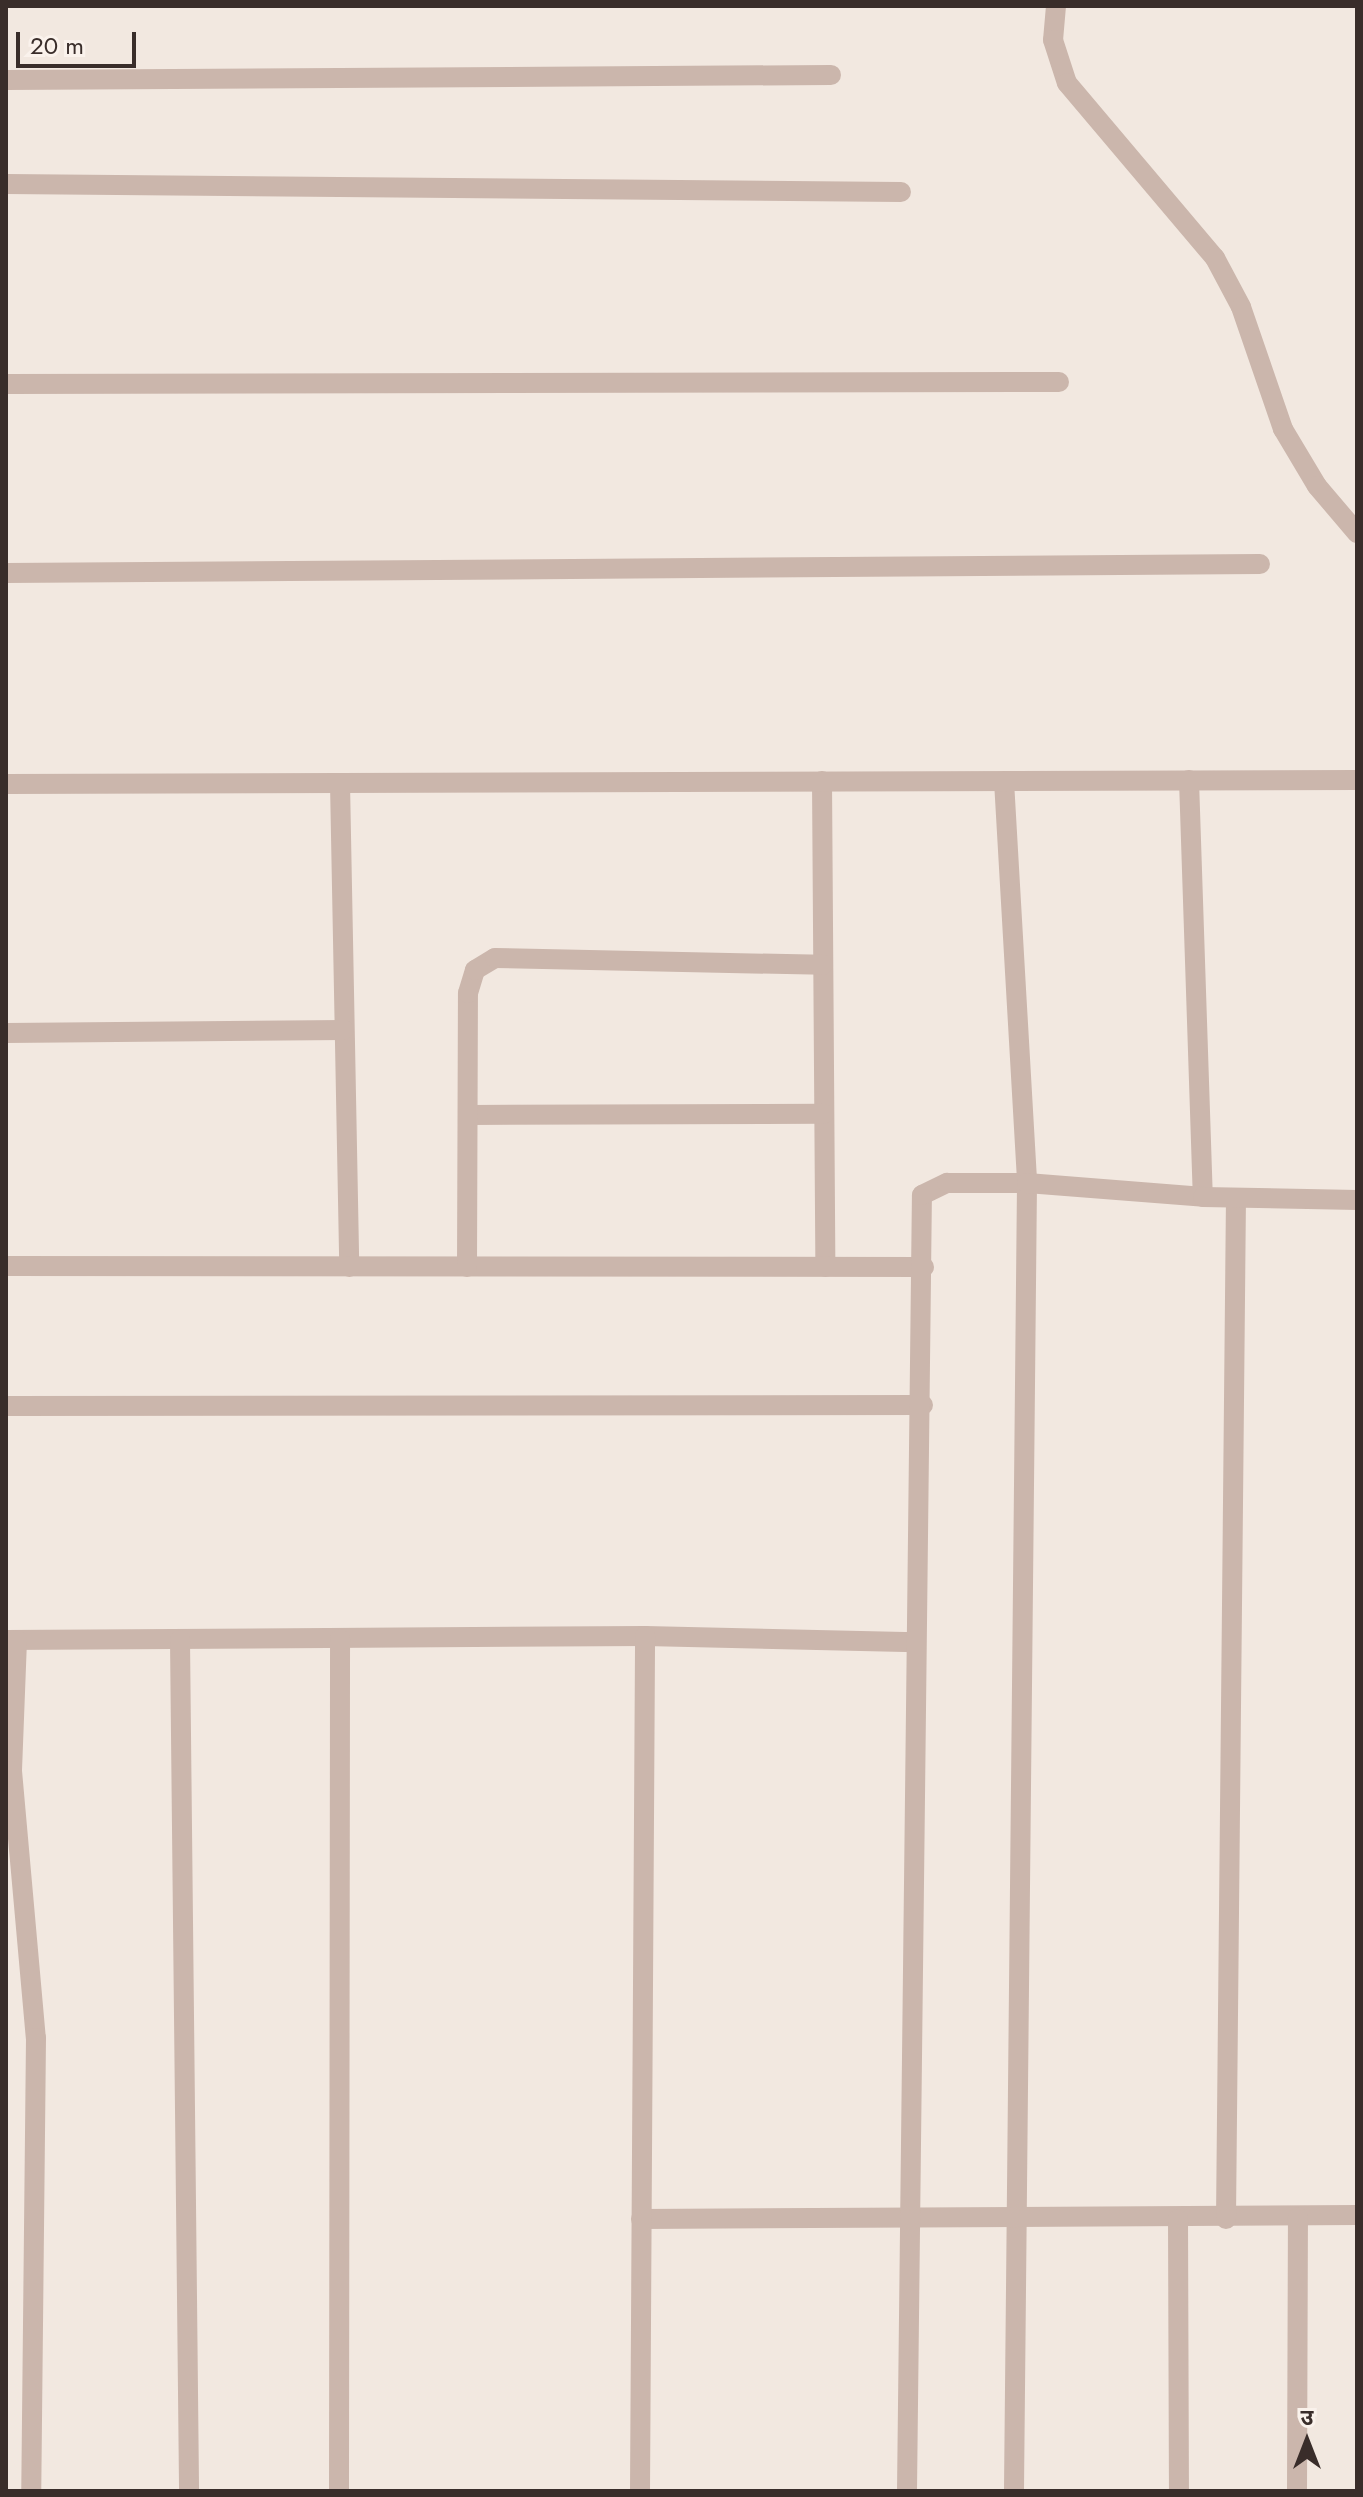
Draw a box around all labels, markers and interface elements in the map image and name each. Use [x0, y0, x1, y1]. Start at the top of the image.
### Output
scale bar [20, 16, 140, 66]
text: 20 m [30, 28, 84, 63]
north arrow [1267, 2401, 1347, 2481]
text: उ [1301, 2401, 1313, 2433]

